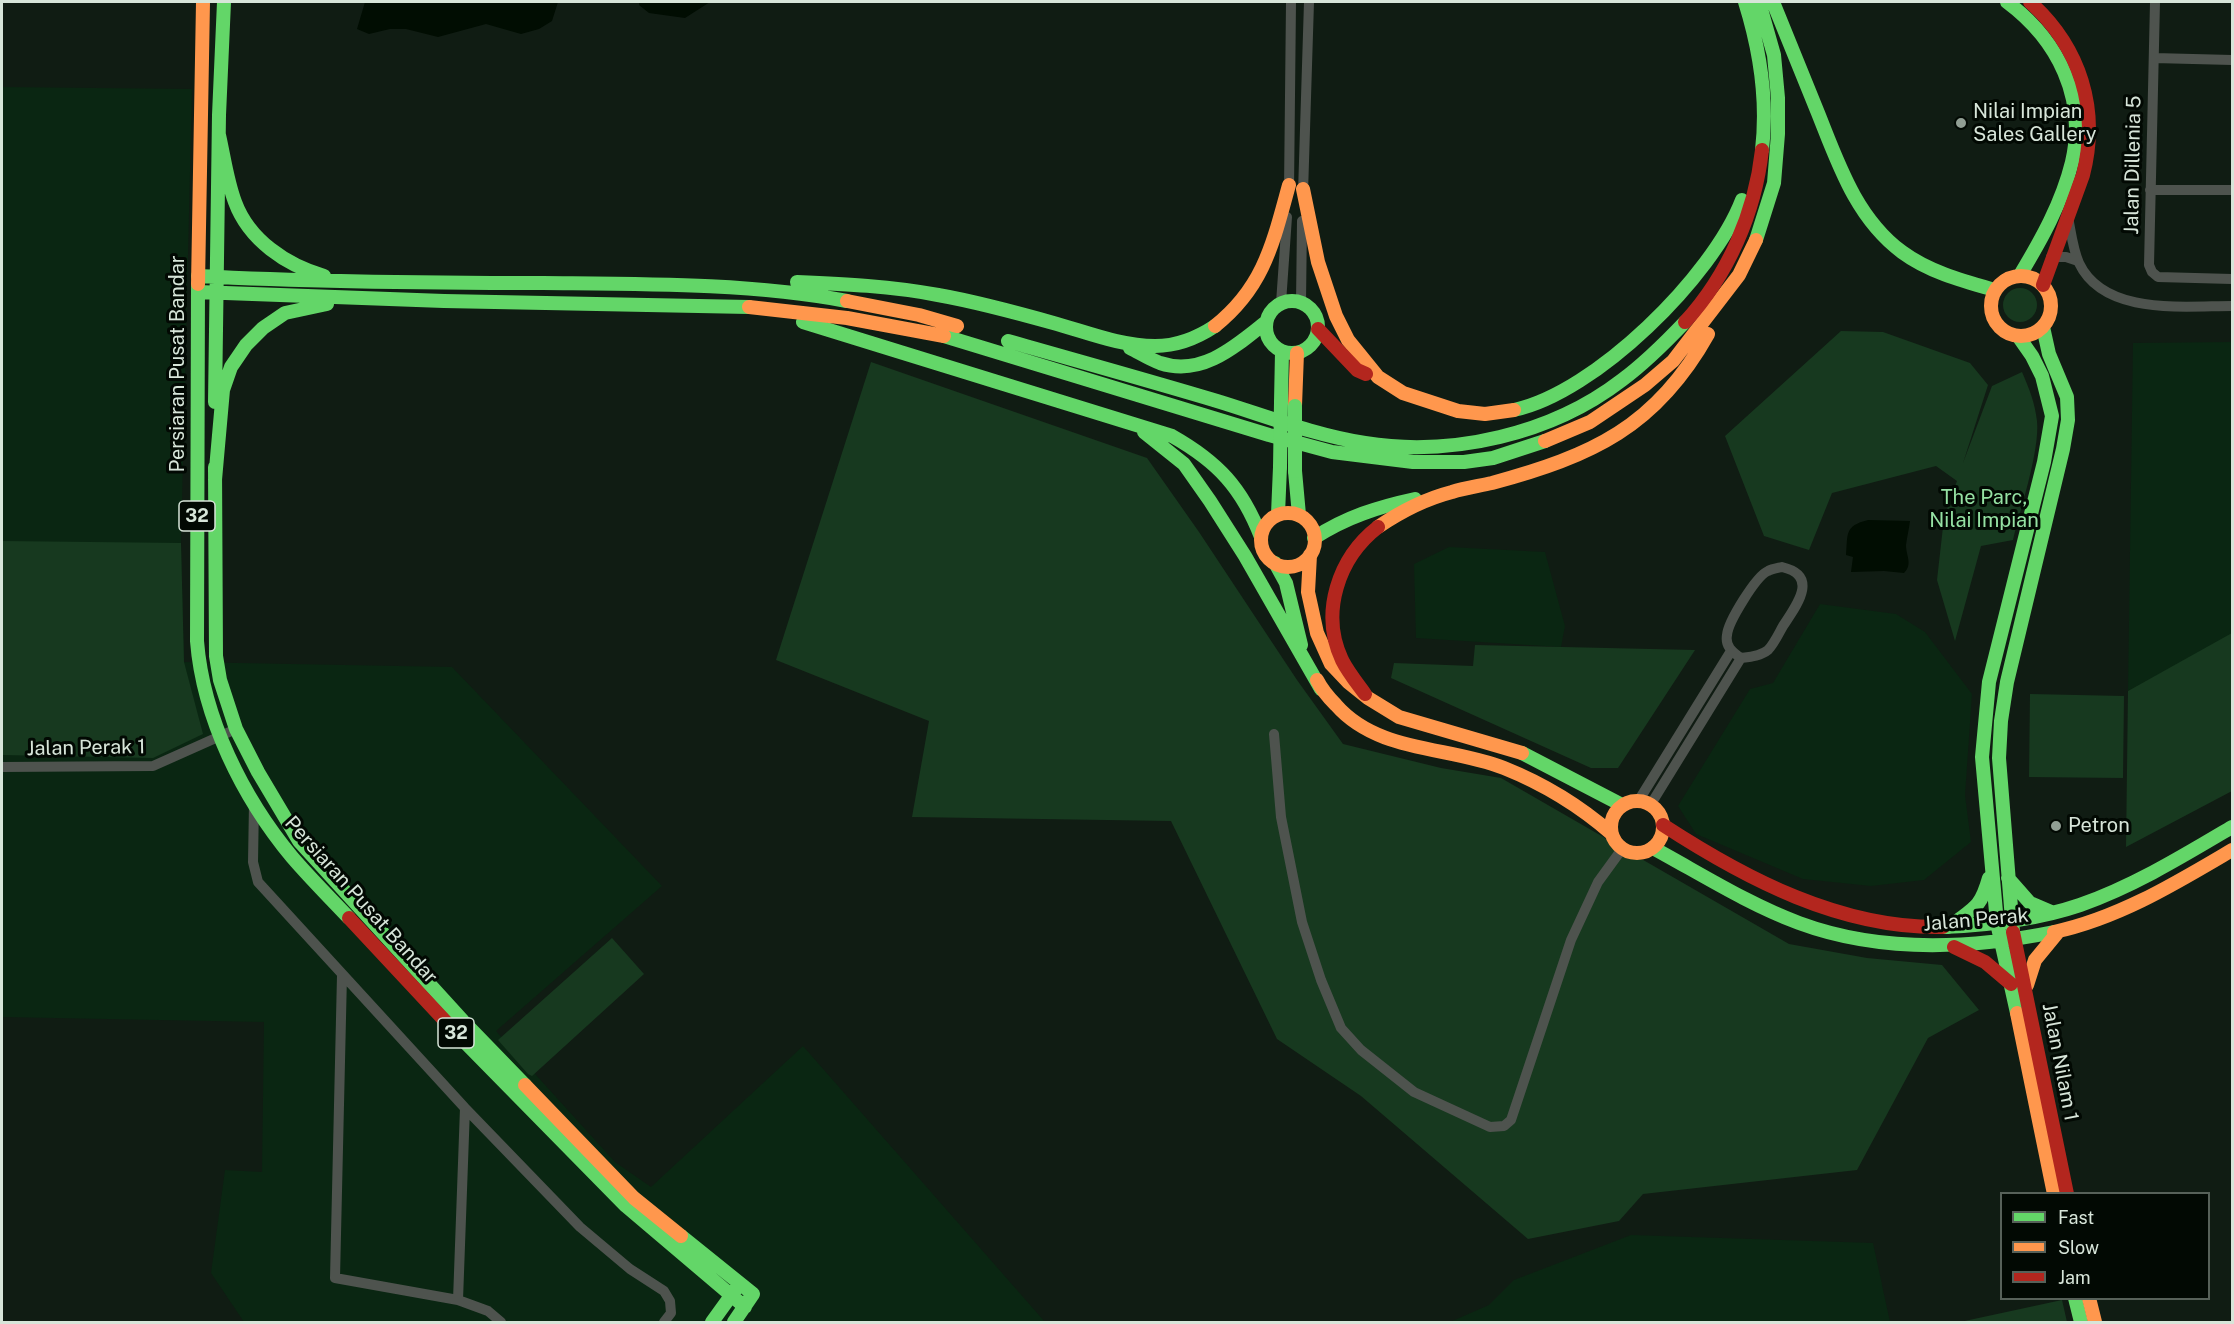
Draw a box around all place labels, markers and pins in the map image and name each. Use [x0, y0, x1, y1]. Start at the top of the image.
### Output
place label: Nilai Impian Sales Gallery [1973, 100, 2096, 147]
marker: Nilai Impian Sales Gallery [1954, 116, 1968, 130]
place label: Petron [2068, 814, 2130, 838]
marker: Petron [2049, 819, 2063, 833]

